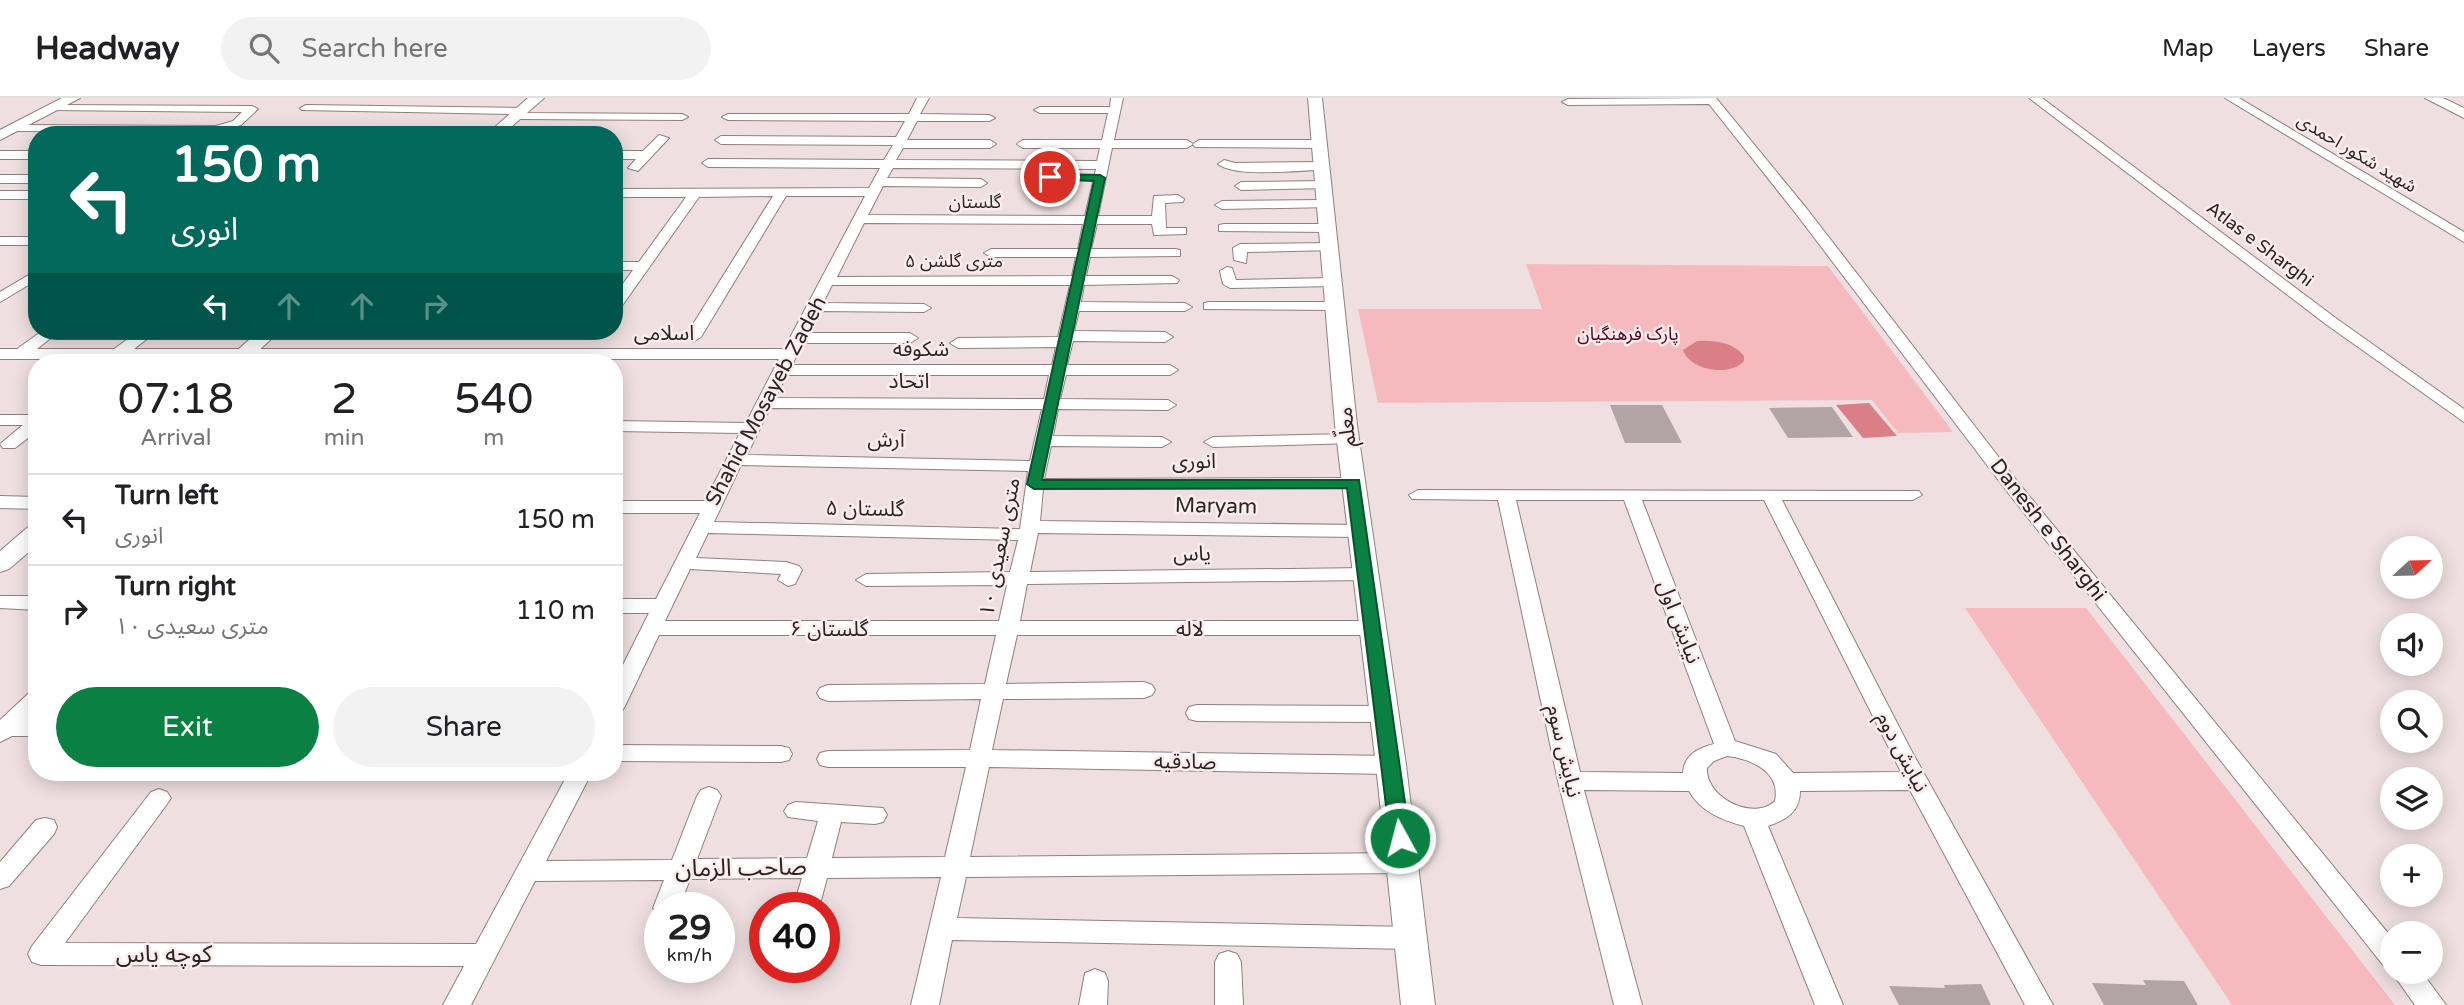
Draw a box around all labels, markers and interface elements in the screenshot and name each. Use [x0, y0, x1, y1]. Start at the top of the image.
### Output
search box [221, 17, 711, 80]
text: Headway [35, 29, 179, 68]
icon: search [245, 29, 283, 67]
text: Search here [301, 33, 448, 64]
text: Map [2162, 34, 2214, 63]
text: Layers [2252, 34, 2326, 63]
text: Share [2364, 34, 2429, 63]
street label: شهید شکور احمدی [2293, 109, 2421, 197]
text: 150 m [171, 136, 321, 195]
pin [1020, 147, 1080, 207]
icon: left [56, 154, 147, 245]
icon: arrive [1031, 158, 1069, 196]
street label: گلستان [949, 191, 1002, 213]
street label: Atlas e Sharghi [2202, 197, 2318, 291]
text: انوری [171, 211, 238, 249]
street label: ۵ متری گلشن [905, 250, 1003, 272]
icon: left [197, 287, 235, 325]
icon: ahead [270, 287, 308, 325]
icon: ahead [343, 287, 381, 325]
icon: right [416, 287, 454, 325]
street label: Shahid Mosayeb Zadeh [700, 292, 832, 510]
street label: اسلامی [634, 321, 694, 346]
park label: پارک فرهنگیان [1577, 323, 1679, 345]
street label: شکوفه [893, 337, 949, 362]
street label: اتحاد [889, 369, 929, 394]
text: 07:18 [118, 374, 234, 425]
text: 2 [331, 374, 357, 425]
text: 540 [454, 374, 533, 425]
street label: معلّم [1328, 406, 1364, 449]
text: Arrival [140, 424, 211, 452]
text: min [324, 424, 365, 452]
text: m [483, 424, 504, 452]
street label: آرش [867, 427, 906, 453]
street label: انوری [1172, 449, 1216, 474]
street label: Danesh e Sharghi [1985, 454, 2111, 606]
street label: ۱۰ متری سعیدی [974, 476, 1026, 618]
text: Turn left [115, 480, 218, 511]
street label: Maryam [1175, 493, 1257, 519]
street label: گلستان ۵ [825, 496, 905, 522]
icon: left [56, 501, 94, 539]
text: 150 m [515, 504, 595, 535]
text: انوری [115, 522, 163, 550]
north arrow [2380, 536, 2443, 598]
map controls [2380, 536, 2443, 984]
street label: یاس [1173, 541, 1211, 567]
text: Turn right [115, 571, 236, 602]
street label: نیایش اول [1652, 577, 1706, 667]
icon: right [56, 592, 94, 630]
text: 110 m [515, 595, 595, 626]
text: ۱۰ متری سعیدی [115, 613, 269, 641]
button: sound [2380, 613, 2443, 676]
street label: گلستان ۶ [790, 617, 869, 642]
street label: لاله [1176, 617, 1204, 642]
button: Exit [56, 687, 319, 767]
button: Share [333, 687, 595, 767]
button: search [2380, 690, 2443, 753]
street label: نیایش سوم [1538, 702, 1587, 801]
street label: نیایش دوم [1868, 707, 1934, 798]
street label: صادقیه [1154, 749, 1217, 775]
button: layers [2380, 767, 2443, 830]
position arrow [1363, 801, 1437, 875]
button: + [2380, 844, 2443, 907]
street label: صاحب الزمان [675, 852, 807, 884]
speed limit sign: 40 [749, 892, 840, 983]
text: 29 [668, 907, 711, 949]
button: − [2380, 921, 2443, 984]
street label: کوچه یاس [116, 940, 213, 969]
text: km/h [667, 944, 712, 966]

